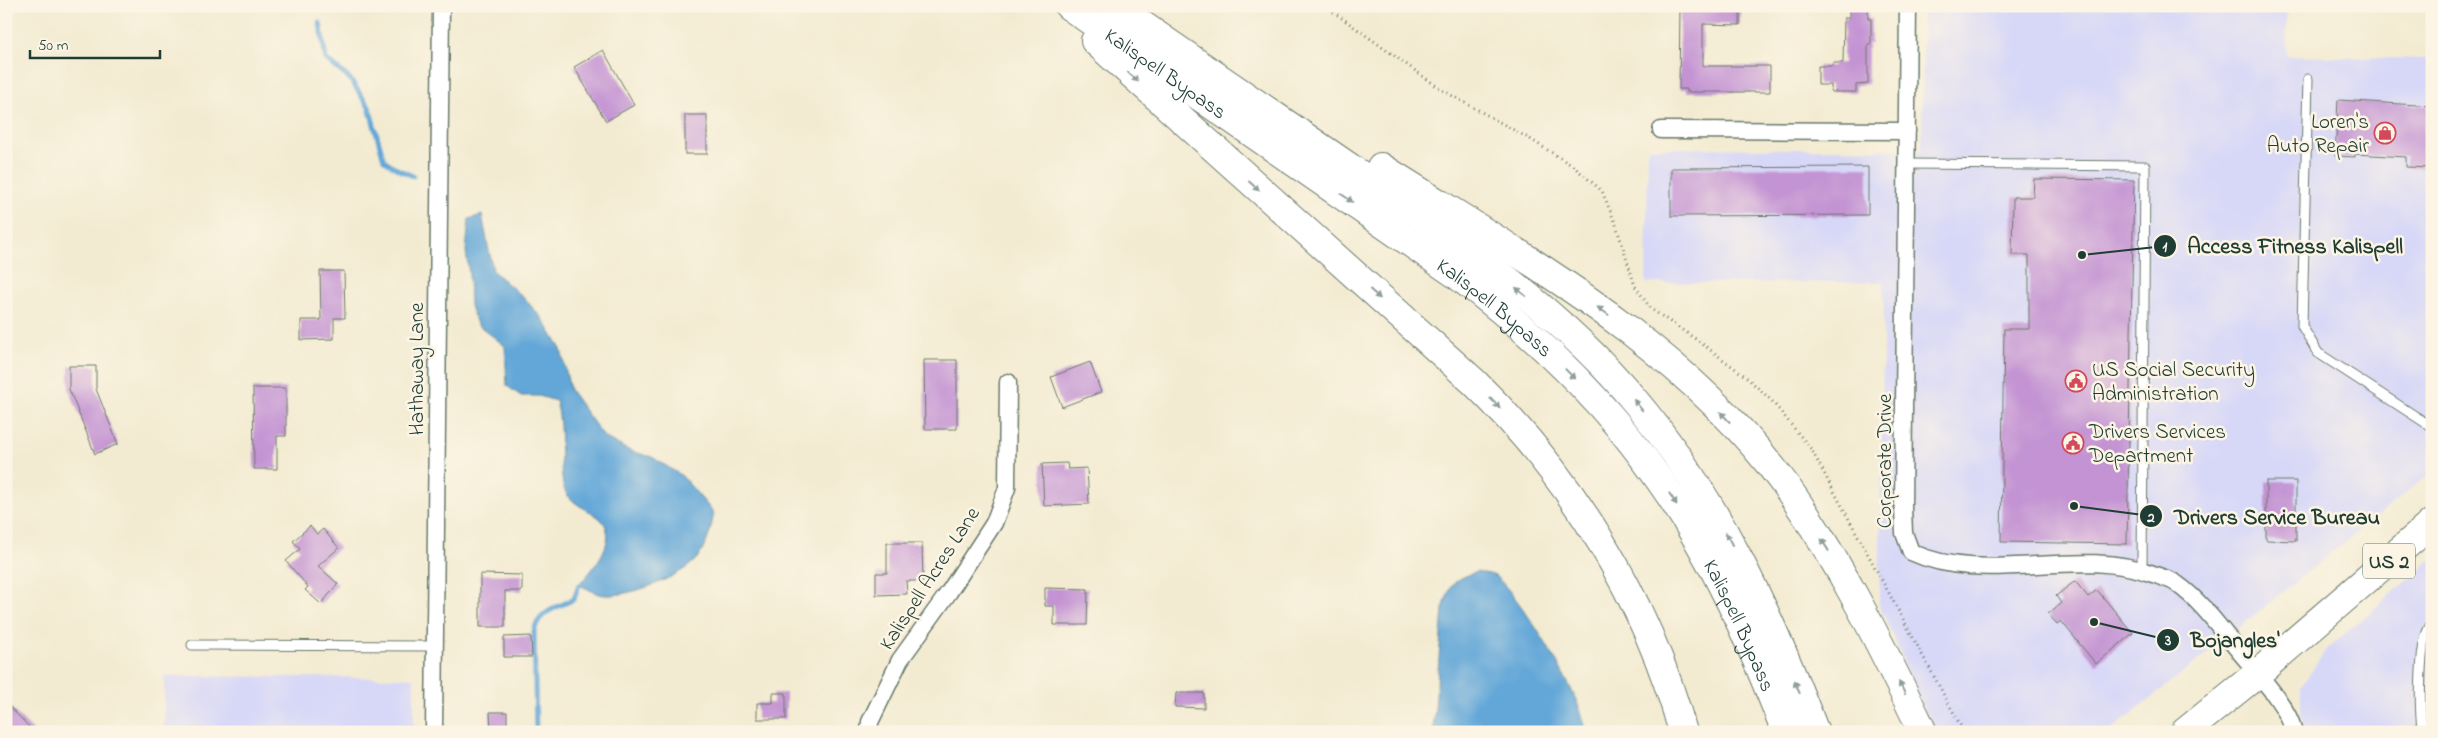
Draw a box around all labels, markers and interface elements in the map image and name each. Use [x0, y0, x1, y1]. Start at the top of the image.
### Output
street label: Kalispell Bypass [1098, 22, 1232, 128]
scale bar [30, 28, 160, 60]
text: 50 m [38, 35, 69, 57]
one-way arrow [1126, 72, 1139, 83]
place label: Loren's Auto Repair [2267, 108, 2369, 162]
shop icon: Loren's Auto Repair [2373, 121, 2397, 145]
one-way arrow [1248, 180, 1261, 191]
one-way arrow [1340, 193, 1354, 203]
callout: Access Fitness Kalispell [2152, 227, 2413, 264]
text: Access Fitness Kalispell [2187, 232, 2403, 264]
text: 1 [2163, 236, 2168, 258]
street label: Kalispell Bypass [1430, 252, 1559, 365]
one-way arrow [1516, 286, 1528, 298]
one-way arrow [1369, 288, 1381, 300]
street label: Hathaway Lane [403, 302, 435, 435]
one-way arrow [1596, 306, 1609, 316]
place label: US Social Security Administration [2092, 356, 2255, 410]
one-way arrow [1564, 368, 1576, 380]
public building icon: US Social Security Administration [2064, 369, 2088, 393]
street label: Corporate Drive [1871, 393, 1901, 528]
one-way arrow [1489, 397, 1501, 409]
one-way arrow [1632, 399, 1644, 411]
one-way arrow [1719, 411, 1731, 423]
place label: Drivers Services Department [2088, 418, 2226, 472]
public building icon: Drivers Services Department [2061, 431, 2085, 455]
one-way arrow [1668, 493, 1678, 506]
callout: Drivers Service Bureau [2139, 498, 2390, 535]
street label: Kalispell Acres Lane [873, 501, 989, 657]
text: Drivers Service Bureau [2173, 503, 2381, 535]
text: 2 [2146, 507, 2155, 529]
one-way arrow [1725, 532, 1733, 546]
one-way arrow [1820, 538, 1829, 552]
road number: US 2 [2363, 544, 2415, 578]
street label: Kalispell Bypass [1694, 555, 1781, 697]
callout: Bojangles' [2155, 621, 2289, 658]
text: Bojangles' [2190, 626, 2280, 659]
text: 3 [2164, 630, 2171, 652]
one-way arrow [1792, 680, 1800, 694]
one-way arrow [1898, 681, 1906, 695]

